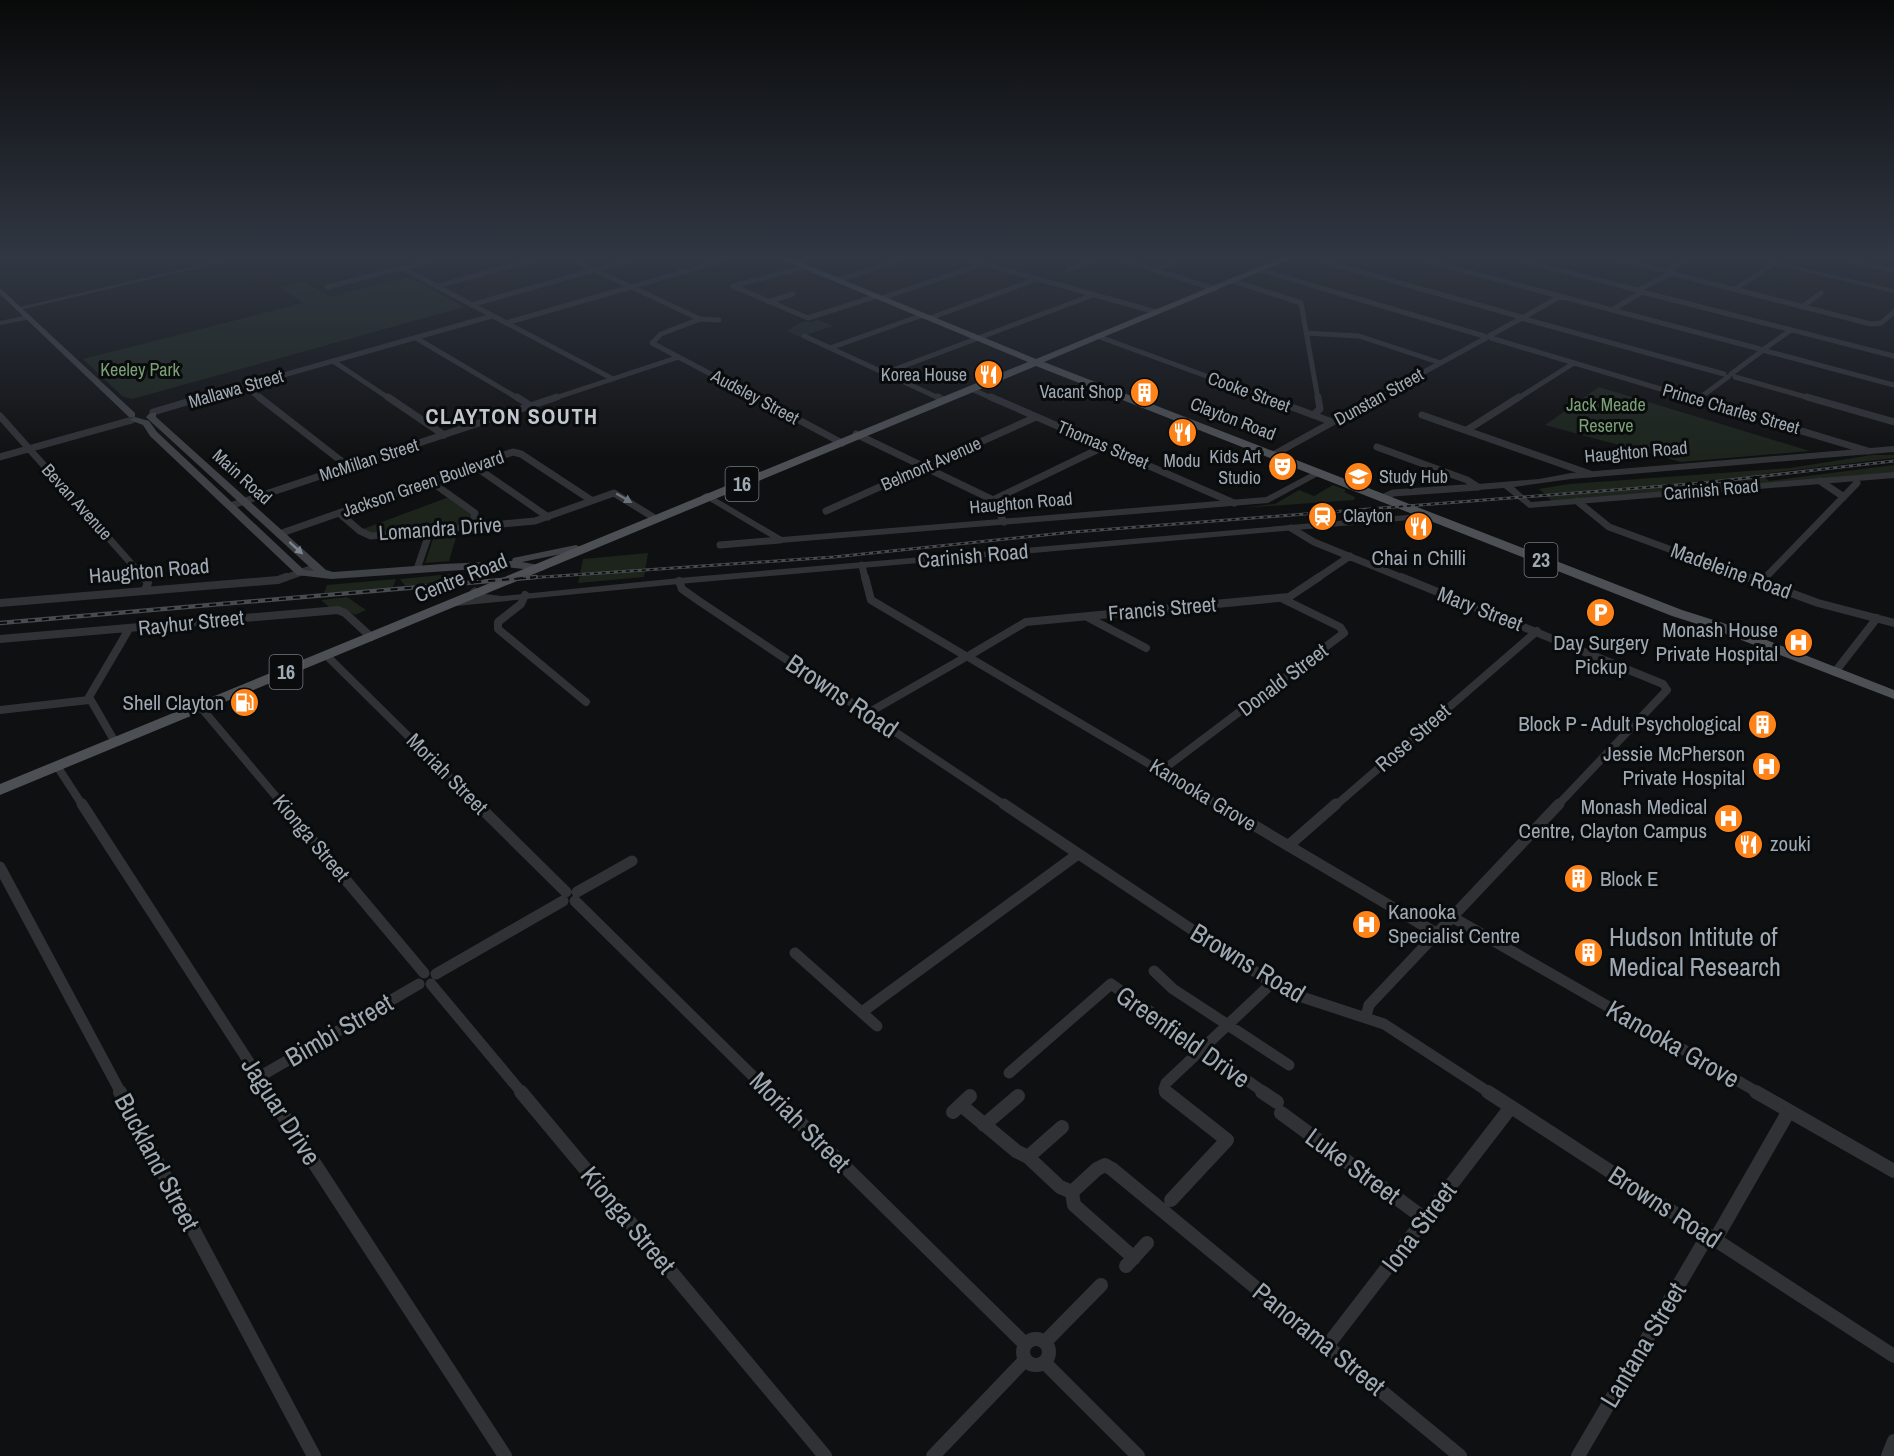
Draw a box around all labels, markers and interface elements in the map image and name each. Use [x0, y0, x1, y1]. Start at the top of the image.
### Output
park label: Keeley Park [100, 357, 180, 382]
restaurant icon: Korea House [972, 359, 1004, 391]
place label: Korea House [881, 362, 967, 387]
street label: Dunstan Street [1330, 362, 1428, 431]
street label: Mallawa Street [185, 363, 286, 414]
street label: Audsley Street [706, 363, 803, 430]
street label: Cooke Street [1204, 365, 1294, 418]
building icon: Vacant Shop [1128, 376, 1160, 408]
street label: Prince Charles Street [1660, 377, 1802, 440]
place label: Vacant Shop [1040, 379, 1123, 404]
street label: Clayton Road [1187, 391, 1279, 446]
park label: Jack Meade Reserve [1566, 392, 1646, 438]
district label: CLAYTON SOUTH [426, 401, 598, 431]
street label: Thomas Street [1054, 414, 1153, 475]
restaurant icon: Modu [1166, 416, 1198, 448]
street label: Belmont Avenue [877, 430, 985, 497]
street label: McMillan Street [316, 432, 421, 487]
street label: Haughton Road [1583, 435, 1689, 468]
street label: Main Road [207, 443, 278, 510]
street label: Jackson Green Boulevard [338, 444, 507, 523]
place label: Kids Art Studio [1209, 444, 1261, 490]
place label: Modu [1164, 448, 1200, 473]
theatre icon: Kids Art Studio [1266, 451, 1298, 483]
street label: Bevan Avenue [36, 458, 118, 545]
school or university icon: Study Hub [1342, 461, 1374, 493]
place label: Study Hub [1379, 464, 1448, 489]
road number: 16 [726, 467, 758, 501]
street label: Carinish Road [1662, 473, 1759, 506]
street label: Haughton Road [968, 486, 1074, 519]
one-way arrow [616, 493, 632, 504]
station icon: Clayton [1306, 500, 1338, 532]
place label: Clayton [1343, 503, 1393, 528]
street label: Lomandra Drive [377, 510, 503, 547]
restaurant icon: Chai n Chilli [1403, 511, 1435, 543]
street label: Madeleine Road [1667, 535, 1795, 606]
street label: Carinish Road [916, 536, 1030, 575]
one-way arrow [288, 541, 303, 554]
place label: Chai n Chilli [1372, 543, 1466, 572]
road number: 23 [1524, 543, 1558, 577]
street label: Centre Road [410, 546, 512, 609]
street label: Haughton Road [88, 551, 210, 590]
street label: Mary Street [1433, 579, 1527, 638]
street label: Francis Street [1107, 589, 1217, 628]
parking icon: Day Surgery Pickup [1585, 596, 1617, 628]
street label: Rayhur Street [137, 603, 245, 642]
place label: Monash House Private Hospital [1655, 615, 1778, 668]
hospital icon: Monash House Private Hospital [1783, 626, 1815, 658]
place label: Day Surgery Pickup [1553, 628, 1649, 681]
street label: Donald Street [1232, 636, 1334, 723]
street label: Browns Road [779, 645, 905, 746]
road number: 16 [270, 655, 302, 689]
fuel station icon: Shell Clayton [229, 687, 261, 719]
place label: Shell Clayton [123, 688, 224, 717]
street label: Rose Street [1369, 697, 1457, 778]
building icon: Block P - Adult Psychological [1746, 708, 1778, 740]
place label: Block P - Adult Psychological [1518, 709, 1741, 738]
street label: Moriah Street [400, 727, 495, 821]
place label: Jessie McPherson Private Hospital [1603, 739, 1745, 792]
hospital icon: Jessie McPherson Private Hospital [1750, 750, 1782, 782]
street label: Kanooka Grove [1145, 751, 1262, 838]
street label: Kionga Street [266, 788, 356, 887]
place label: Monash Medical Centre, Clayton Campus [1518, 792, 1707, 845]
hospital icon: Monash Medical Centre, Clayton Campus [1712, 803, 1744, 835]
restaurant icon: zouki [1733, 828, 1765, 860]
place label: zouki [1770, 829, 1811, 858]
building icon: Block E [1563, 863, 1595, 895]
place label: Block E [1600, 864, 1658, 893]
place label: Kanooka Specialist Centre [1388, 897, 1520, 950]
hospital icon: Kanooka Specialist Centre [1351, 908, 1383, 940]
street label: Browns Road [1184, 915, 1312, 1011]
place label: Hudson Intitute of Medical Research [1609, 919, 1781, 984]
building icon: Hudson Intitute of Medical Research [1572, 936, 1604, 968]
street label: Greenfield Drive [1109, 977, 1257, 1096]
street label: Bimbi Street [279, 985, 399, 1074]
street label: Kanooka Grove [1600, 991, 1746, 1096]
street label: Jaguar Drive [234, 1050, 329, 1171]
street label: Moriah Street [742, 1064, 858, 1180]
street label: Buckland Street [107, 1087, 208, 1236]
street label: Luke Street [1299, 1119, 1408, 1212]
street label: Browns Road [1602, 1157, 1728, 1256]
street label: Kionga Street [573, 1158, 684, 1281]
street label: Iona Street [1373, 1174, 1464, 1279]
street label: Panorama Street [1246, 1274, 1393, 1403]
street label: Lantana Street [1592, 1276, 1694, 1414]

